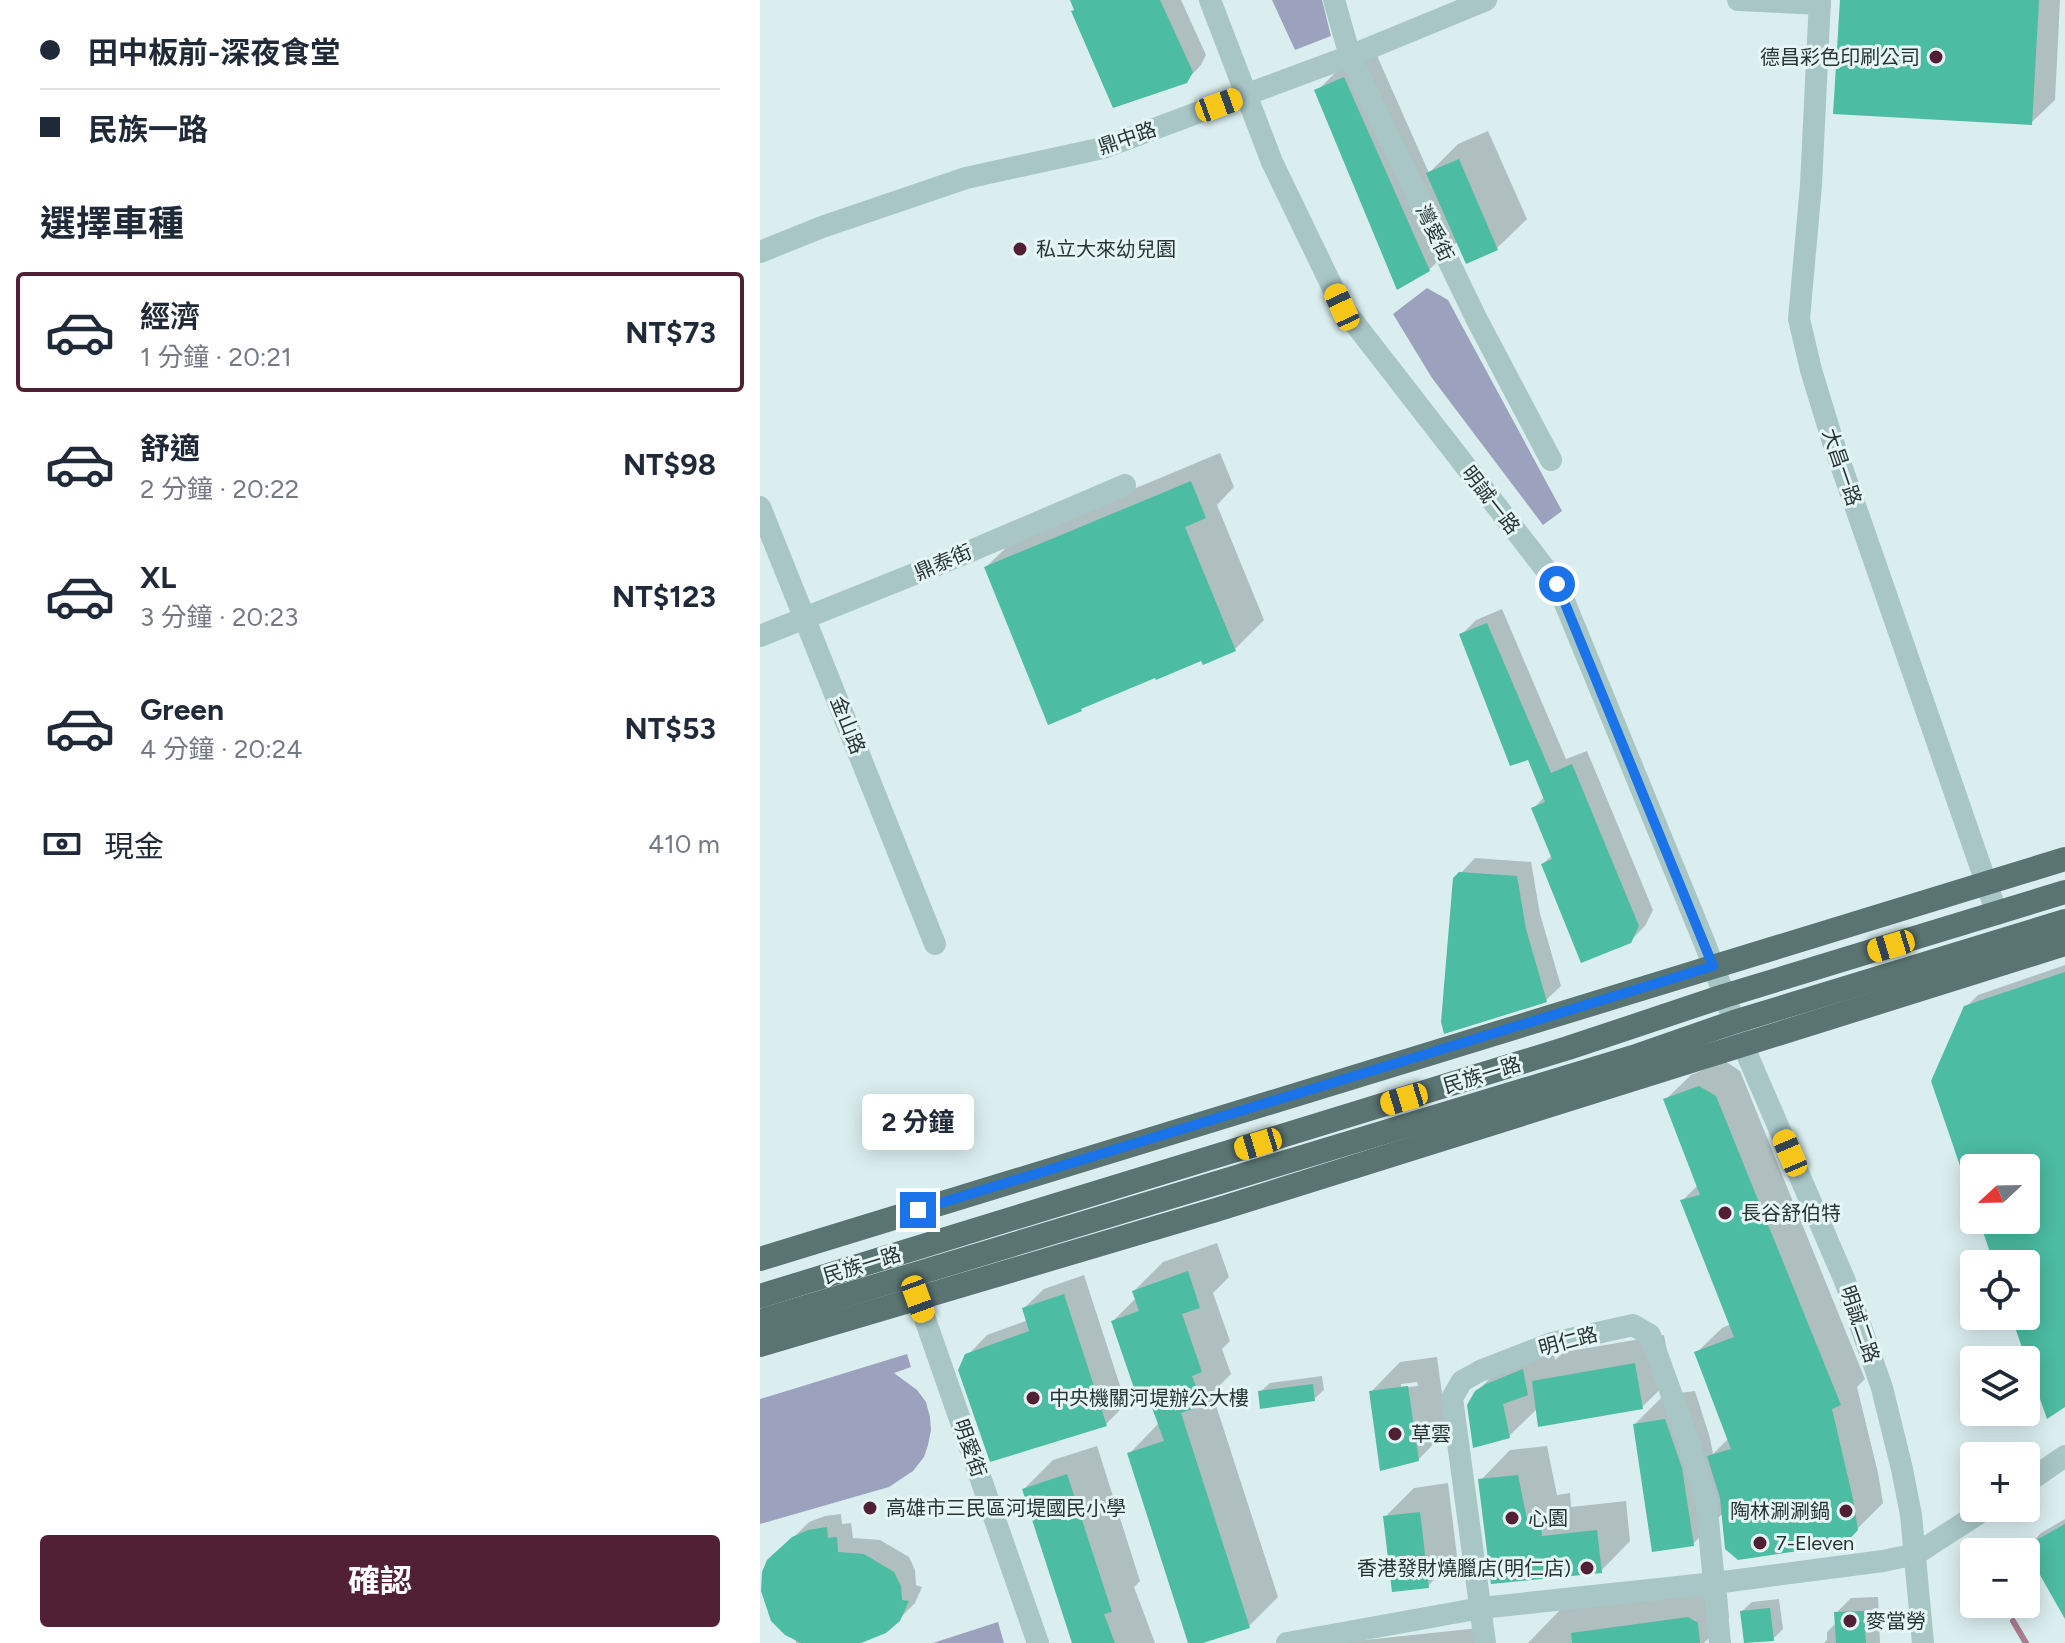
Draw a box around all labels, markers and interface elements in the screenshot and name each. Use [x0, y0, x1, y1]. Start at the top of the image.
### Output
text: 田中板前-深夜食堂 [88, 34, 340, 71]
place label: 德昌彩色印刷公司 [1760, 45, 1920, 69]
marker: 德昌彩色印刷公司 [1927, 48, 1945, 66]
car [1192, 86, 1246, 124]
text: 民族一路 [88, 111, 208, 148]
street label: 鼎中路 [1095, 117, 1159, 159]
street label: 灣愛街 [1411, 201, 1459, 265]
text: 選擇車種 [40, 202, 184, 245]
place label: 私立大來幼兒園 [1036, 237, 1176, 261]
marker: 私立大來幼兒園 [1011, 240, 1029, 258]
car [1321, 280, 1363, 334]
icon: car [44, 296, 116, 368]
text: 經濟 [140, 298, 200, 335]
text: NT$73 [625, 314, 716, 351]
text: 1 分鐘 · 20:21 [140, 341, 292, 373]
street label: 大昌一路 [1818, 425, 1866, 509]
icon: car [44, 428, 116, 500]
text: 舒適 [140, 430, 200, 467]
text: NT$98 [623, 446, 716, 483]
street label: 明誠一路 [1457, 461, 1525, 539]
text: 2 分鐘 · 20:22 [140, 473, 299, 505]
street label: 鼎泰街 [911, 539, 975, 585]
text: XL [140, 559, 176, 596]
icon: car [44, 560, 116, 632]
route start [1539, 566, 1575, 602]
text: NT$123 [612, 578, 716, 615]
text: 3 分鐘 · 20:23 [140, 601, 298, 633]
text: Green [140, 691, 224, 728]
icon: car [44, 692, 116, 764]
street label: 金山路 [826, 693, 870, 757]
text: NT$53 [625, 710, 716, 747]
text: 4 分鐘 · 20:24 [140, 733, 302, 765]
icon: cash [40, 822, 84, 866]
text: 現金 [104, 828, 164, 865]
text: 410 m [648, 828, 720, 860]
car [1865, 928, 1917, 964]
street label: 民族一路 [1440, 1052, 1524, 1098]
car [1378, 1081, 1430, 1117]
callout: 2 分鐘 [862, 1094, 974, 1150]
text: 2 分鐘 [881, 1106, 955, 1138]
car [1232, 1126, 1284, 1162]
car [1770, 1126, 1810, 1180]
north arrow [1960, 1154, 2040, 1234]
map controls [1960, 1154, 2040, 1618]
route end [900, 1192, 936, 1228]
place label: 長谷舒伯特 [1741, 1201, 1841, 1225]
marker: 長谷舒伯特 [1716, 1204, 1734, 1222]
street label: 民族一路 [820, 1242, 904, 1288]
button: locate [1960, 1250, 2040, 1330]
car [899, 1272, 937, 1326]
street label: 明誠二路 [1836, 1282, 1884, 1366]
street label: 明仁路 [1536, 1322, 1600, 1360]
button: layers [1960, 1346, 2040, 1426]
place label: 中央機關河堤辦公大樓 [1049, 1386, 1249, 1410]
marker: 中央機關河堤辦公大樓 [1024, 1389, 1042, 1407]
street label: 明愛街 [949, 1416, 991, 1480]
place label: 草雲 [1411, 1422, 1451, 1446]
marker: 草雲 [1386, 1425, 1404, 1443]
button: + [1960, 1442, 2040, 1522]
place label: 高雄市三民區河堤國民小學 [886, 1496, 1126, 1520]
marker: 高雄市三民區河堤國民小學 [861, 1499, 879, 1517]
place label: 陶林涮涮鍋 [1730, 1499, 1830, 1523]
marker: 陶林涮涮鍋 [1837, 1502, 1855, 1520]
place label: 心園 [1528, 1506, 1568, 1530]
marker: 心園 [1503, 1509, 1521, 1527]
place label: 7-Eleven [1776, 1531, 1854, 1555]
marker: 7-Eleven [1751, 1534, 1769, 1552]
button: 確認 [40, 1535, 720, 1627]
button: − [1960, 1538, 2040, 1618]
place label: 香港發財燒臘店(明仁店) [1357, 1556, 1571, 1580]
marker: 香港發財燒臘店(明仁店) [1578, 1559, 1596, 1577]
place label: 麥當勞 [1866, 1609, 1926, 1633]
marker: 麥當勞 [1841, 1612, 1859, 1630]

